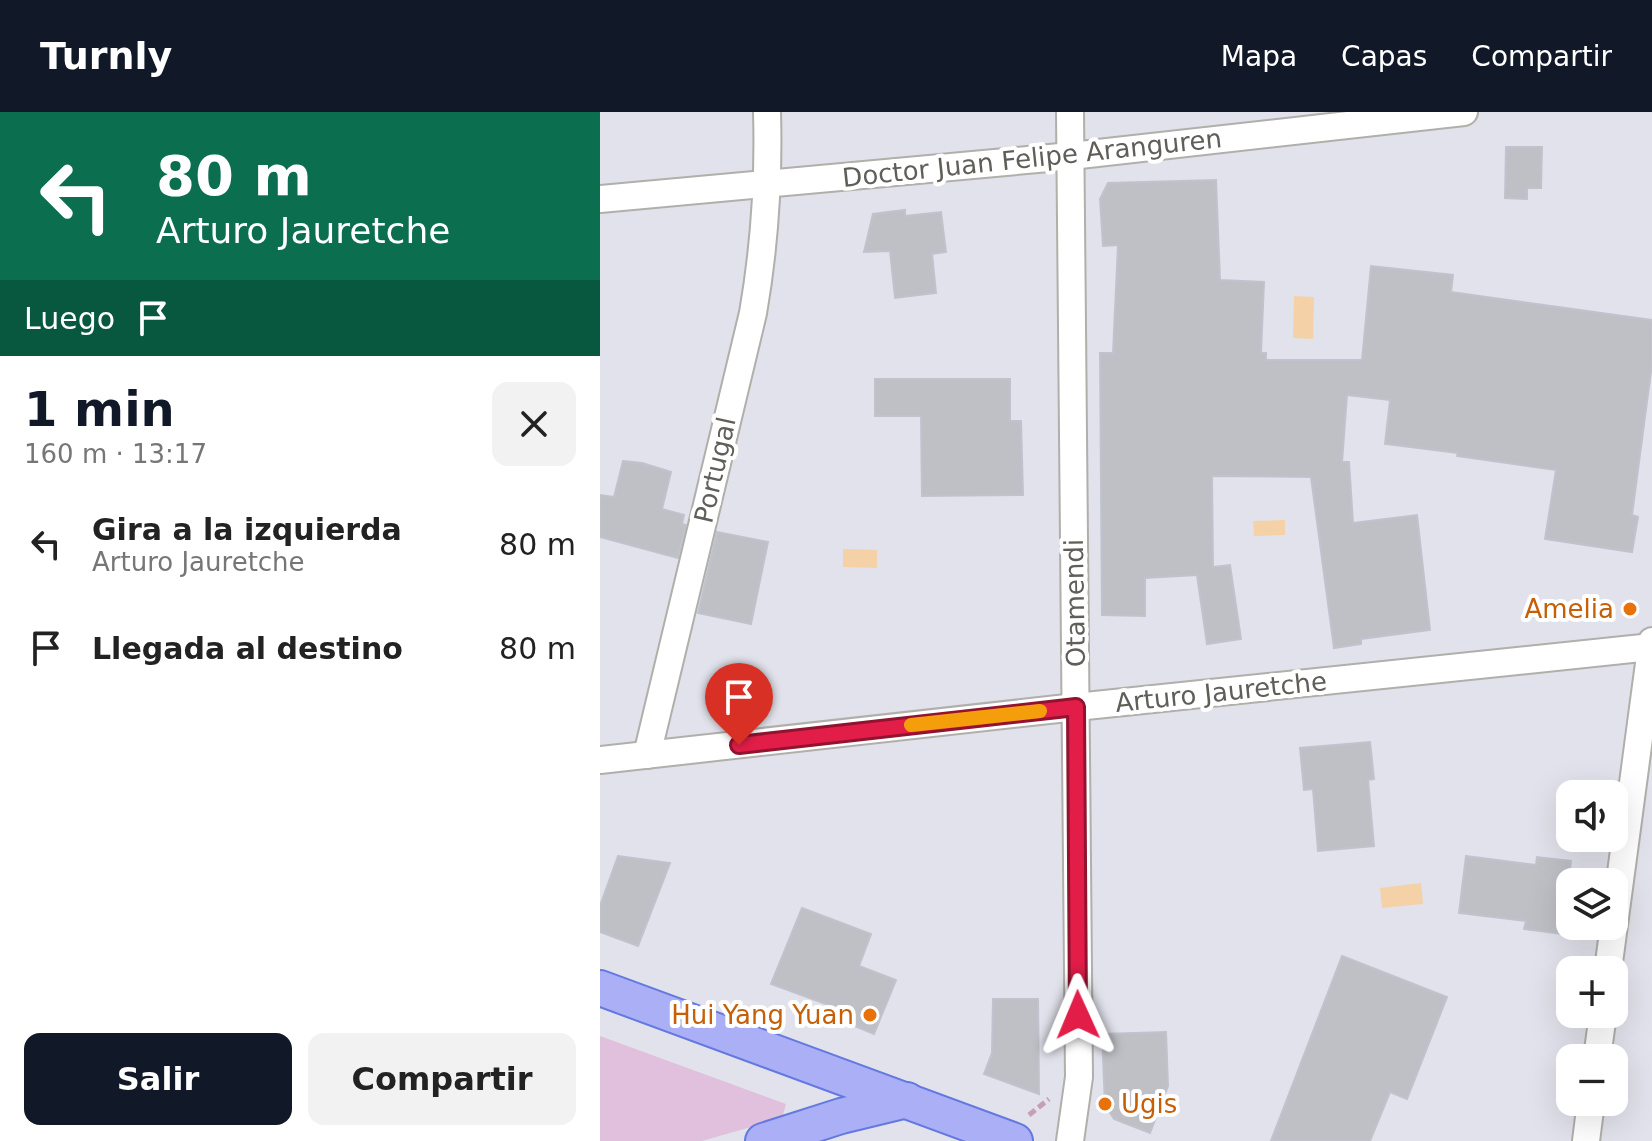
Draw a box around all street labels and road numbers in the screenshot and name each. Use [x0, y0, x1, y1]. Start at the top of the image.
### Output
street label: Doctor Juan Felipe Aranguren [841, 123, 1223, 193]
street label: Portugal [688, 414, 742, 526]
street label: Otamendi [1059, 539, 1091, 667]
street label: Arturo Jauretche [1114, 666, 1328, 718]

